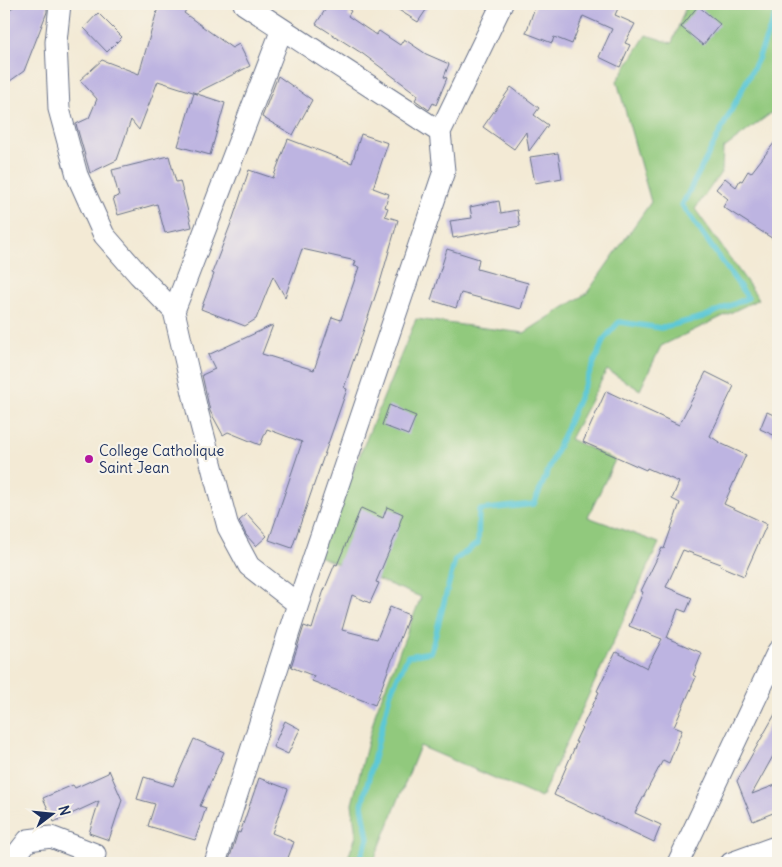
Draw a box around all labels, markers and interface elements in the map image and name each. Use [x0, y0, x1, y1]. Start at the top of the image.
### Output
place label: College Catholique Saint Jean [99, 441, 224, 477]
marker: College Catholique Saint Jean [83, 453, 95, 465]
north arrow [28, 790, 78, 840]
text: N [55, 803, 74, 818]

